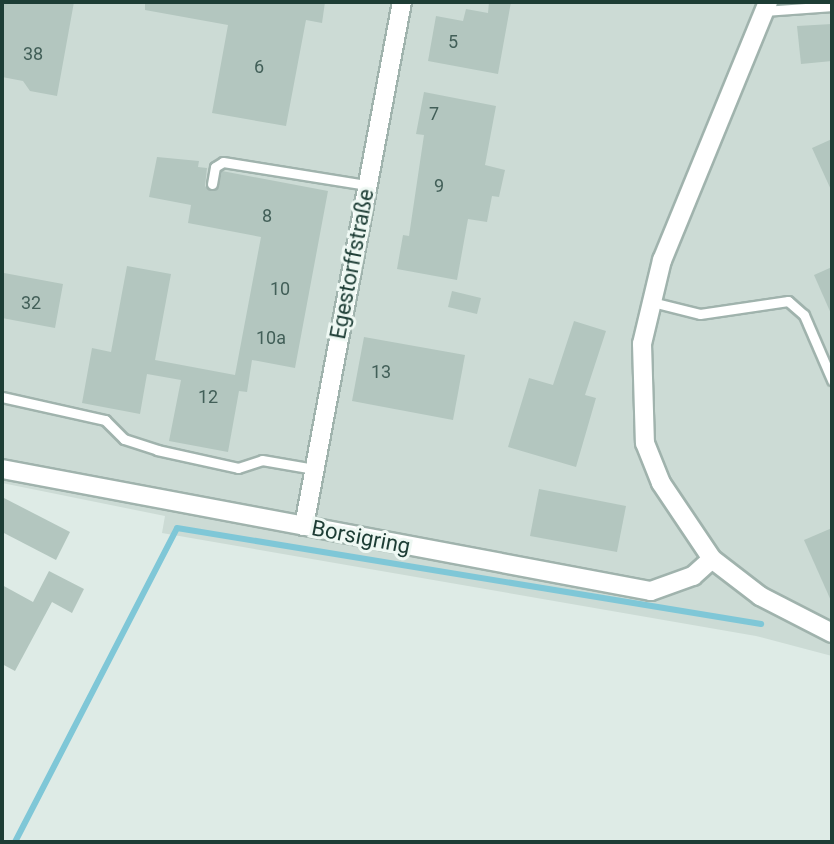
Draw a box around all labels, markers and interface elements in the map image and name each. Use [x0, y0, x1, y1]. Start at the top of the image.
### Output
house number: 5 [448, 31, 458, 53]
house number: 38 [23, 43, 43, 65]
house number: 6 [254, 56, 264, 78]
house number: 7 [429, 103, 439, 125]
house number: 9 [434, 175, 444, 197]
street label: Egestorffstraße [325, 187, 379, 341]
house number: 8 [262, 205, 272, 227]
house number: 10 [270, 278, 290, 300]
house number: 32 [21, 292, 41, 314]
house number: 10a [256, 327, 286, 349]
house number: 13 [371, 361, 391, 383]
house number: 12 [198, 386, 218, 408]
street label: Borsigring [309, 514, 413, 560]

